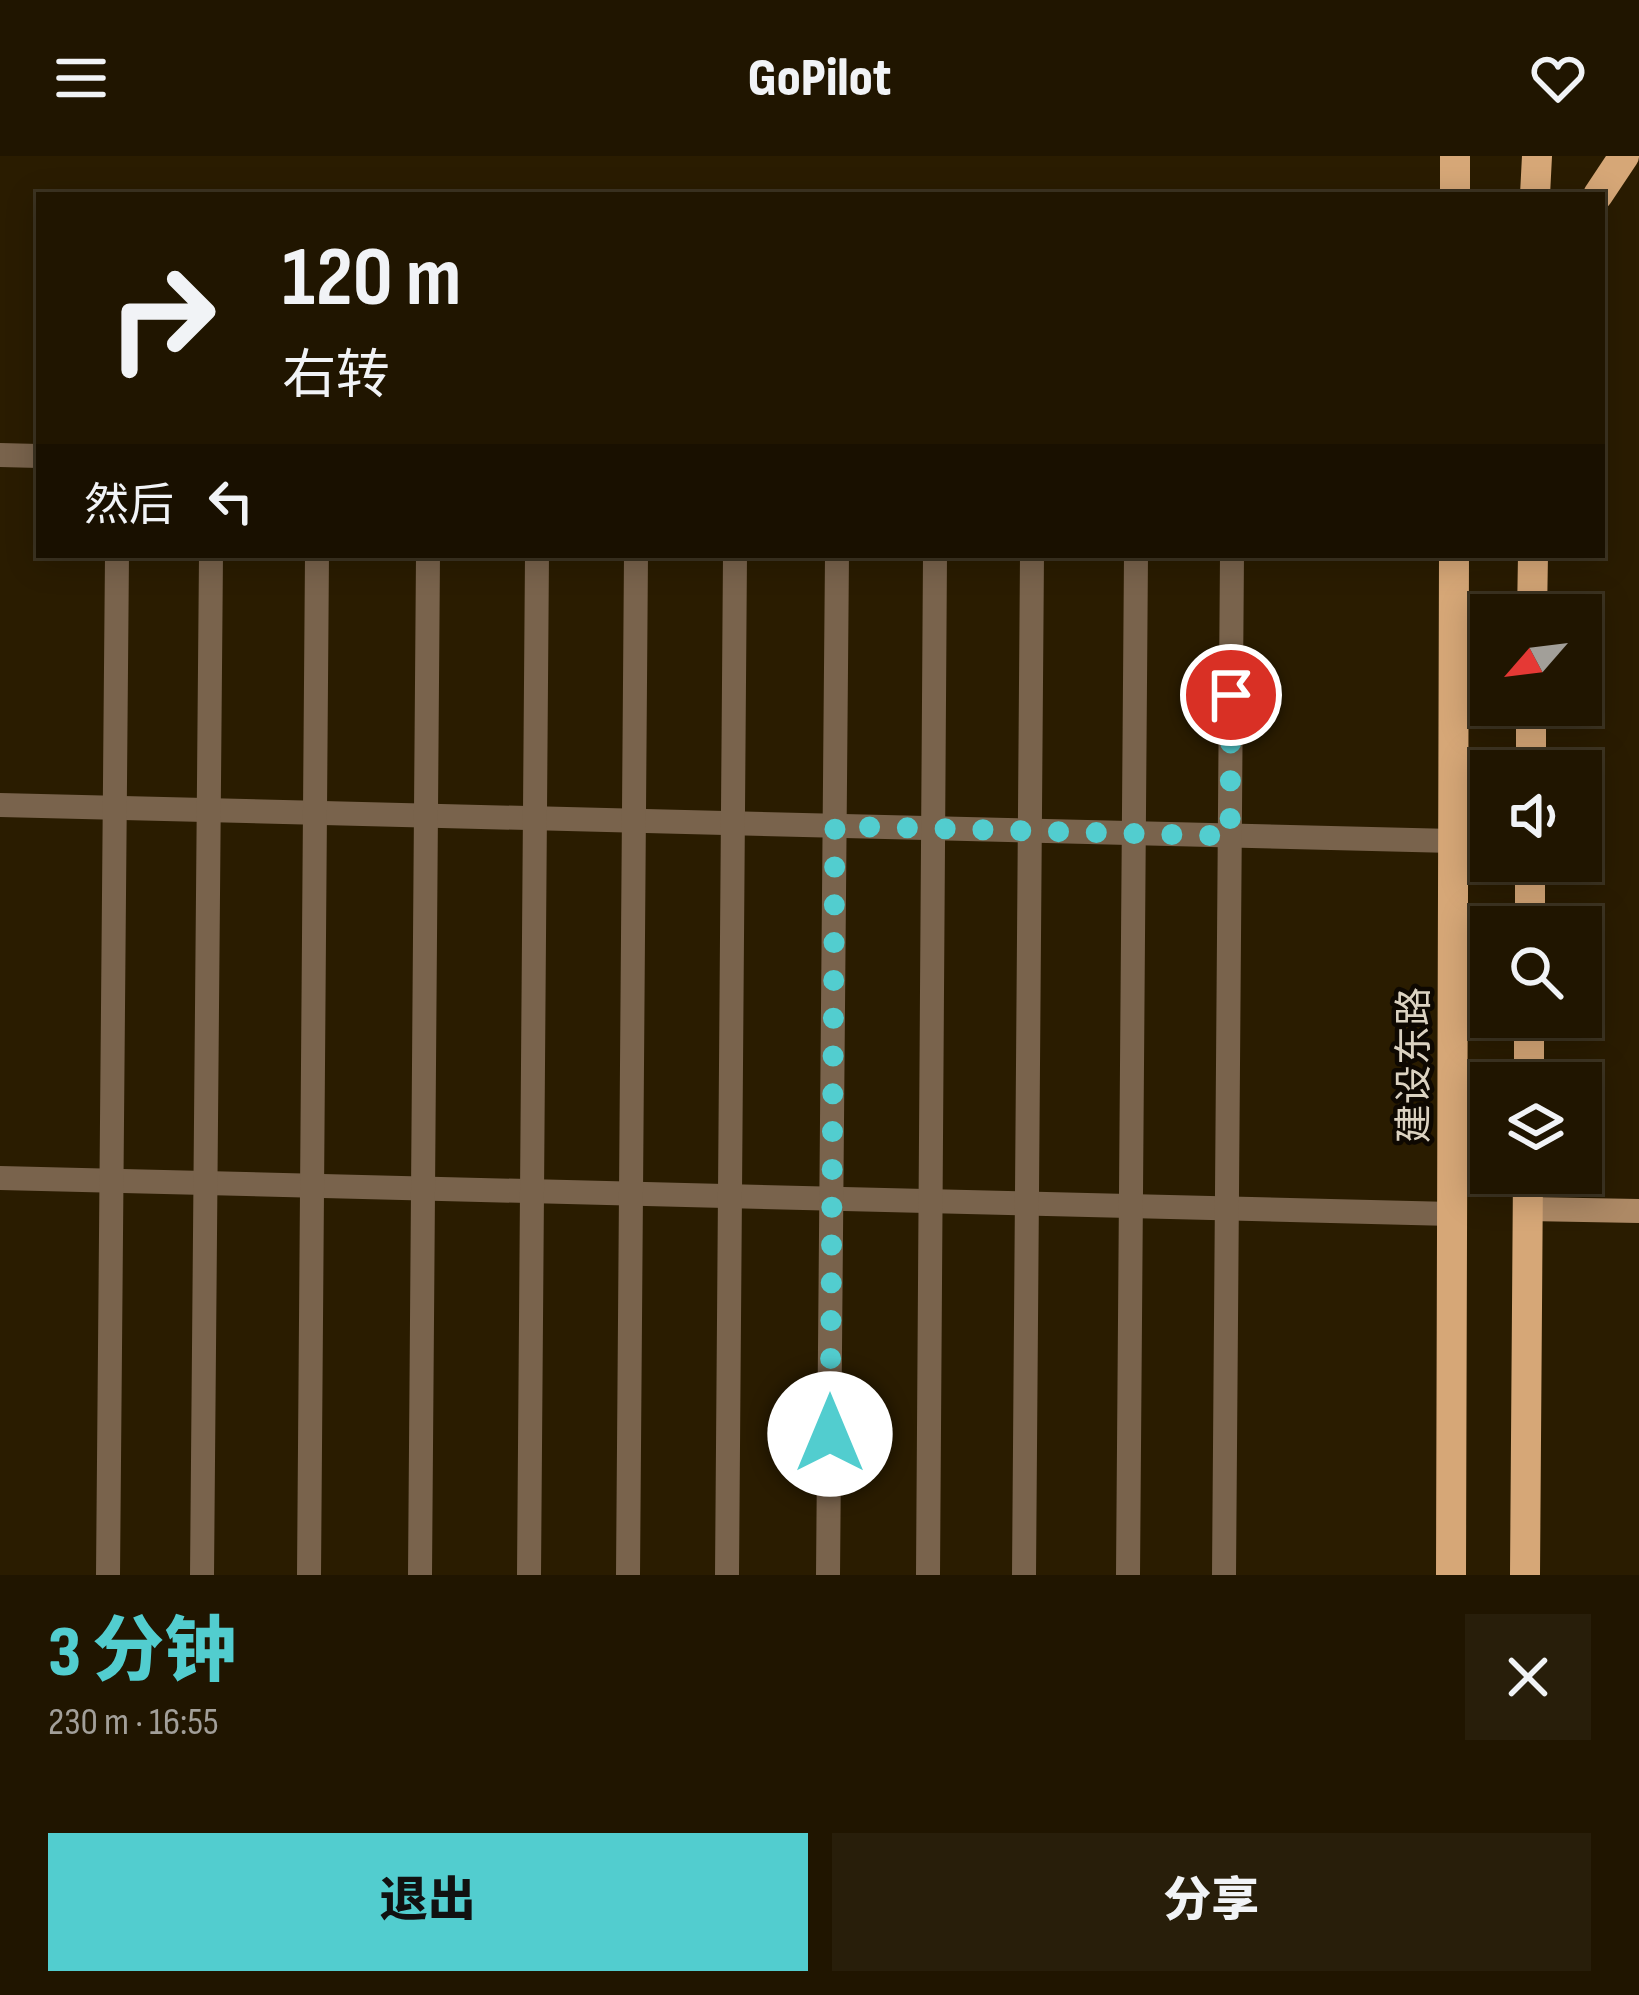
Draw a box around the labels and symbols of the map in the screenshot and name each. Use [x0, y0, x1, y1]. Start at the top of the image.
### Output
north arrow [1470, 594, 1602, 726]
pin [1180, 644, 1282, 746]
street label: 建设东路 [1392, 987, 1439, 1143]
position arrow [767, 1371, 893, 1497]

